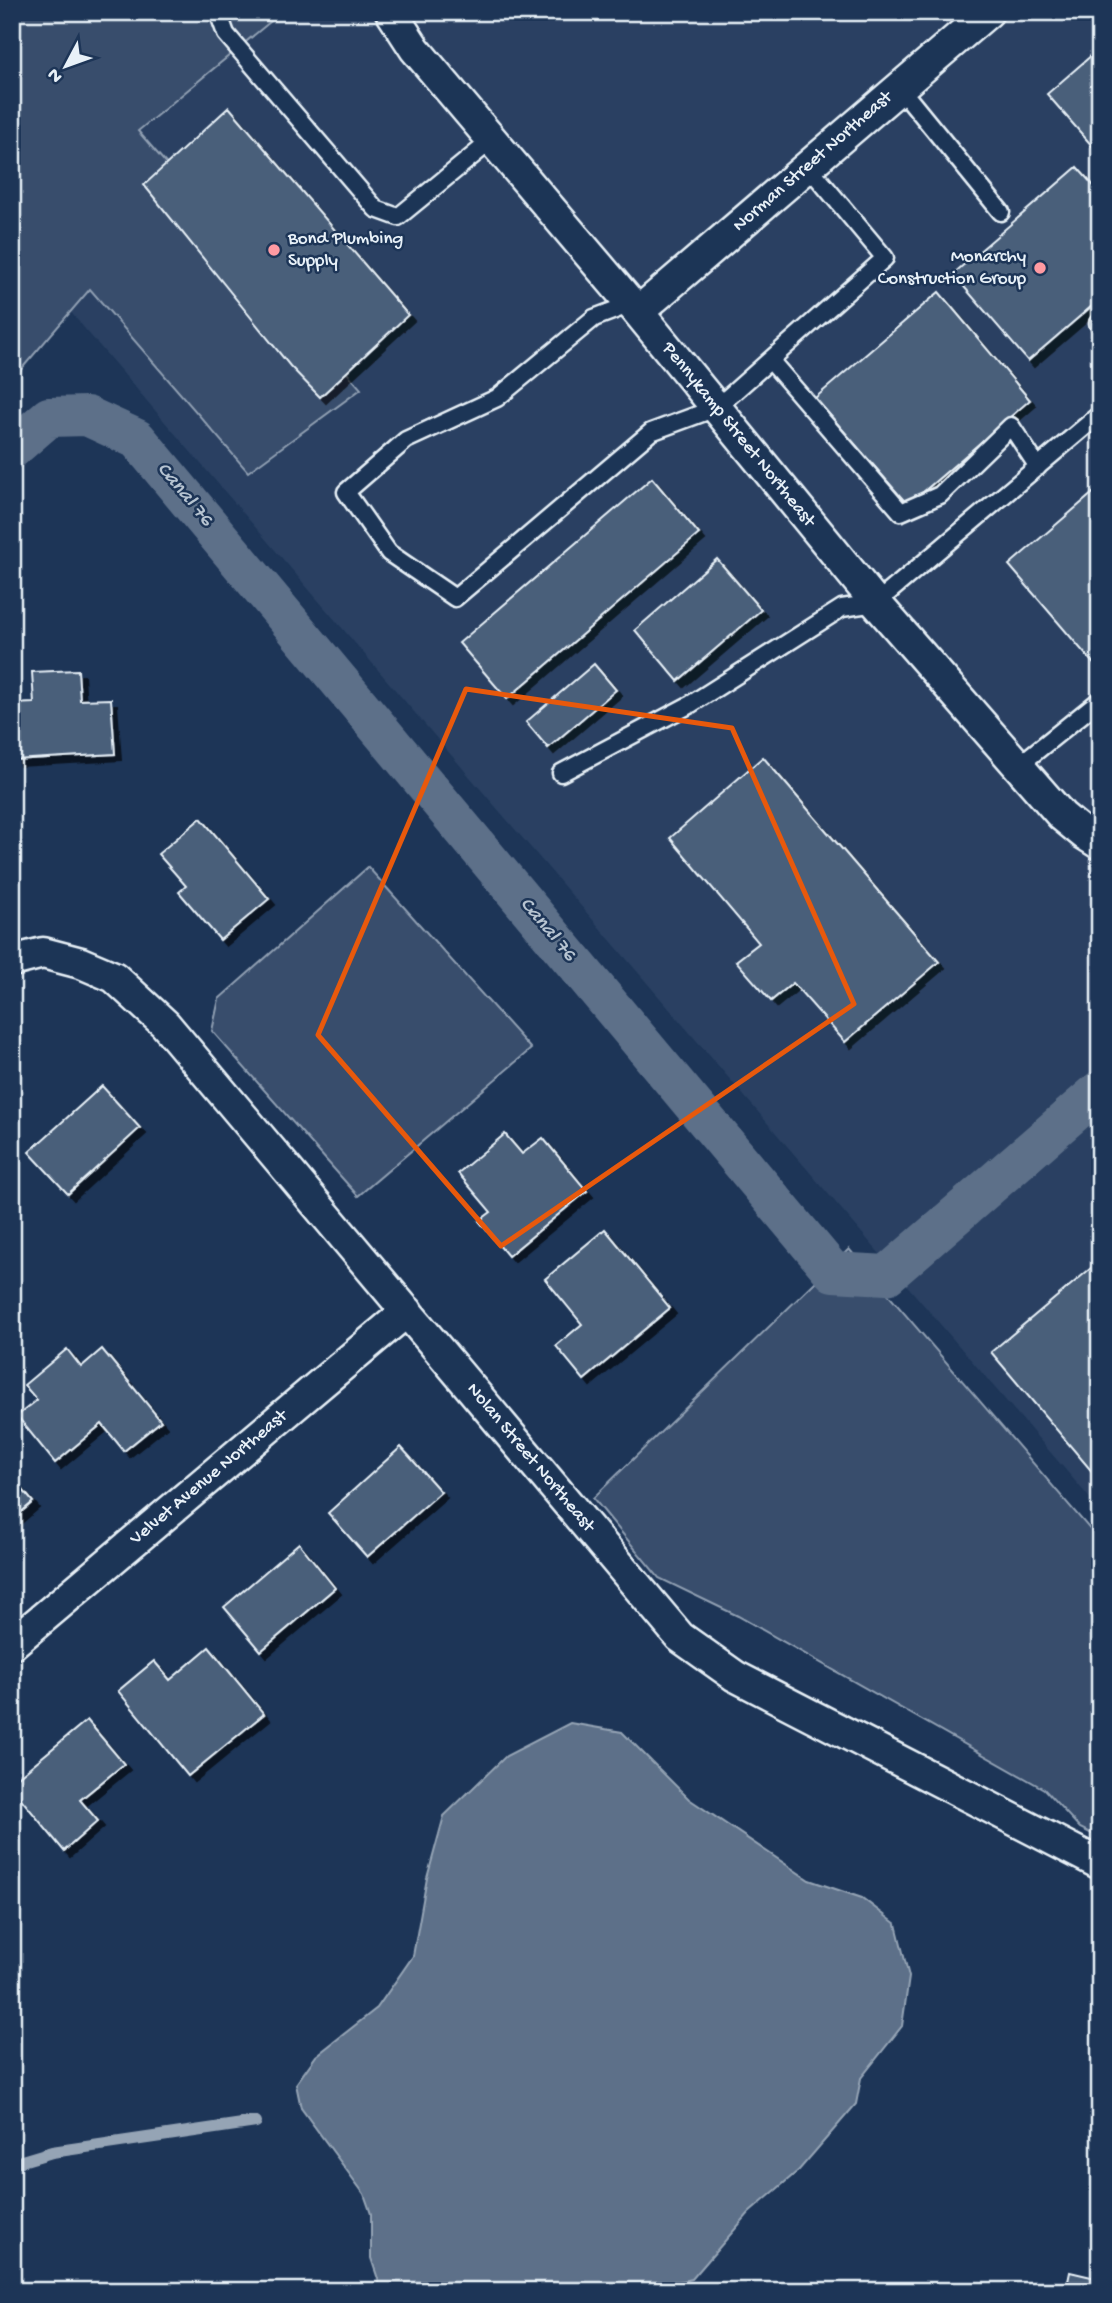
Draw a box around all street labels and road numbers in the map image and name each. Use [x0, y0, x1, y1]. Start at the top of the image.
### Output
street label: Norman Street Northeast [729, 85, 899, 238]
street label: Pennykamp Street Northeast [656, 337, 821, 534]
street label: Nolan Street Northeast [461, 1379, 601, 1539]
street label: Velvet Avenue Northeast [125, 1404, 294, 1551]

